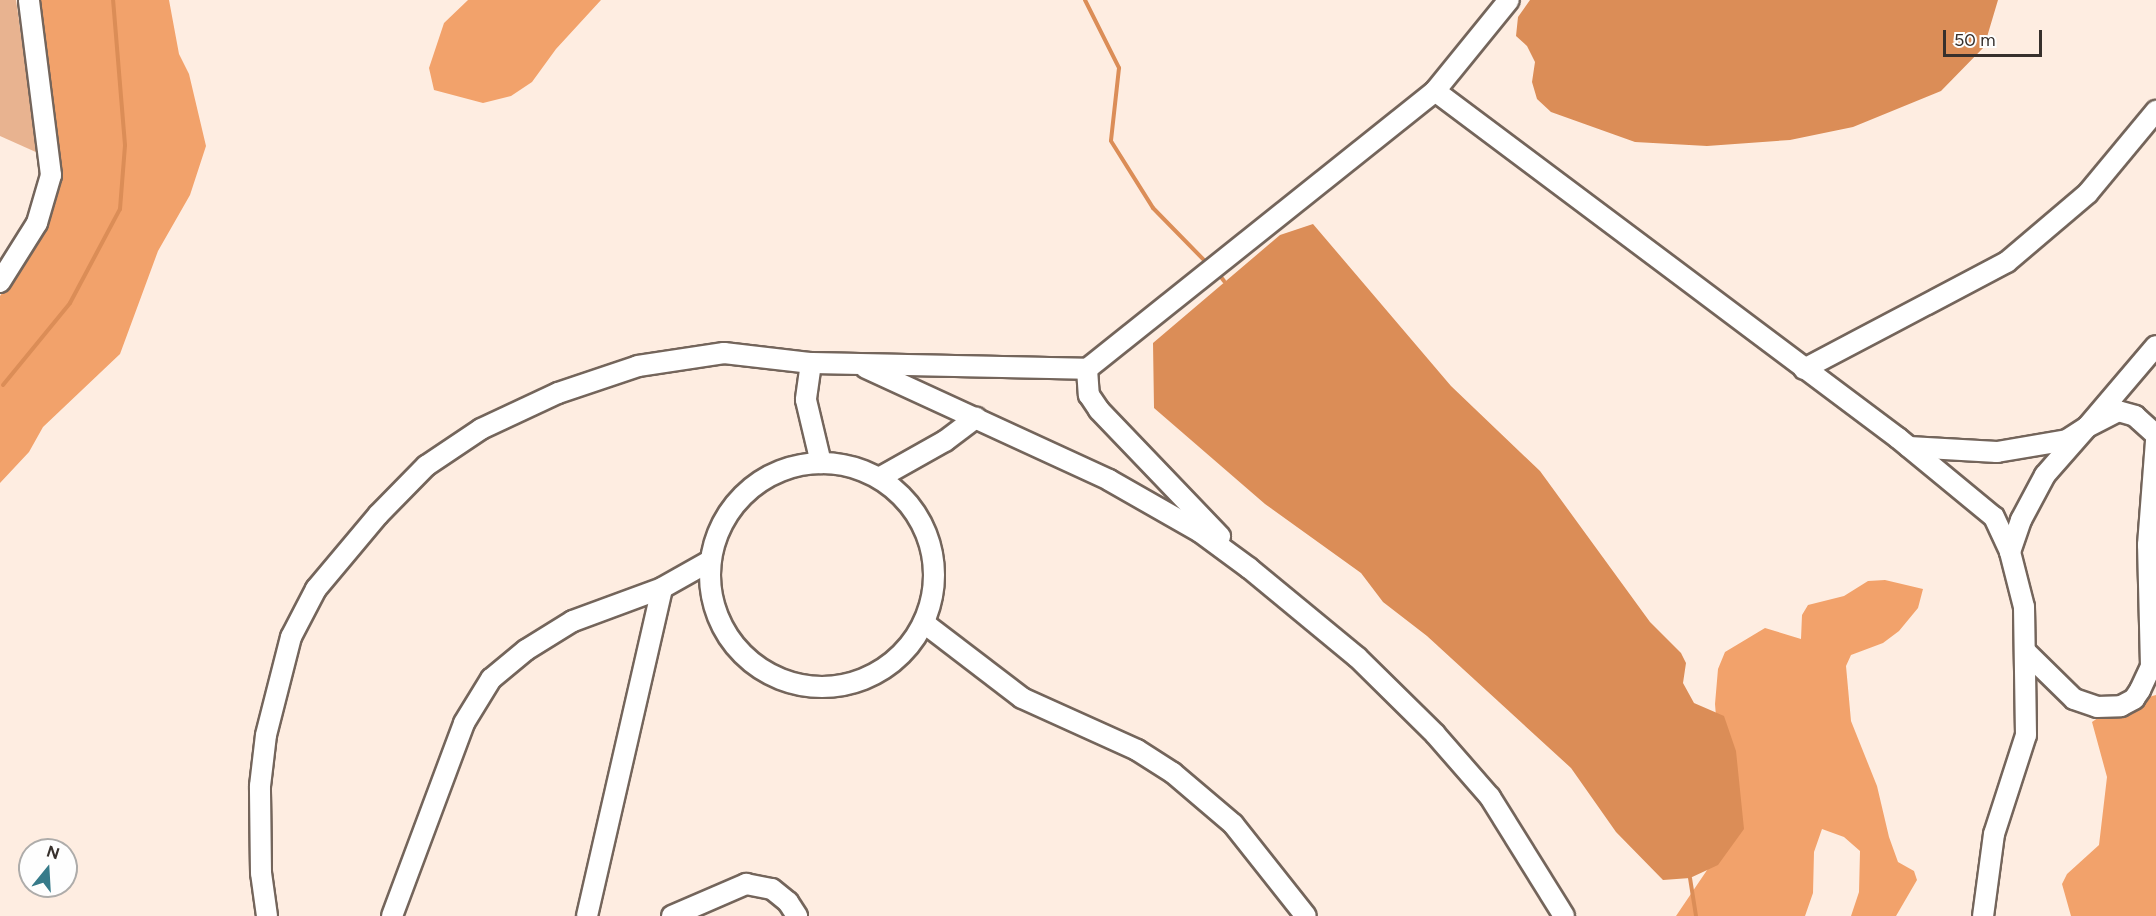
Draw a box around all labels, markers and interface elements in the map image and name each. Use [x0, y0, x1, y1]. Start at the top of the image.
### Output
scale bar [1946, 18, 2045, 56]
text: 50 m [1954, 29, 1996, 51]
north arrow [18, 838, 78, 898]
text: N [44, 841, 62, 863]

